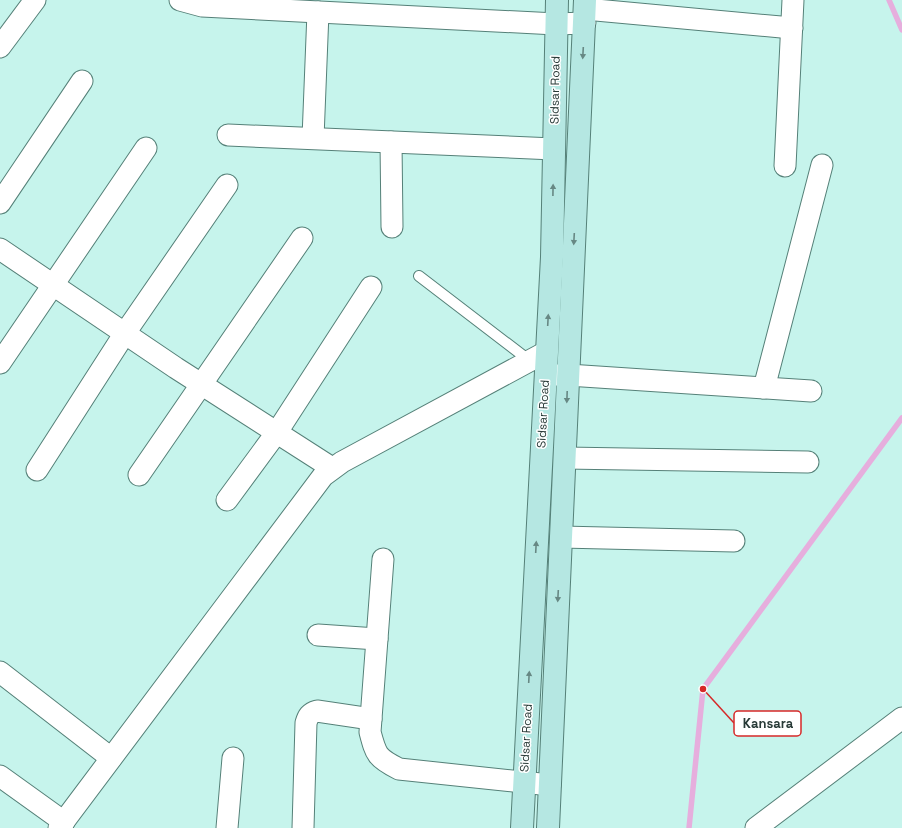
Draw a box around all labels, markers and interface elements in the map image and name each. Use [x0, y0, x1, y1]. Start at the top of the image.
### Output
one-way arrow [580, 47, 586, 60]
street label: Sidsar Road [546, 56, 564, 124]
one-way arrow [550, 183, 556, 196]
one-way arrow [571, 233, 578, 245]
one-way arrow [545, 314, 552, 326]
street label: Sidsar Road [533, 379, 553, 449]
one-way arrow [564, 391, 570, 404]
one-way arrow [533, 541, 540, 553]
one-way arrow [555, 590, 562, 602]
one-way arrow [526, 671, 533, 683]
street label: Sidsar Road [516, 703, 536, 773]
callout: Kansara [734, 711, 801, 736]
text: Kansara [743, 715, 794, 732]

